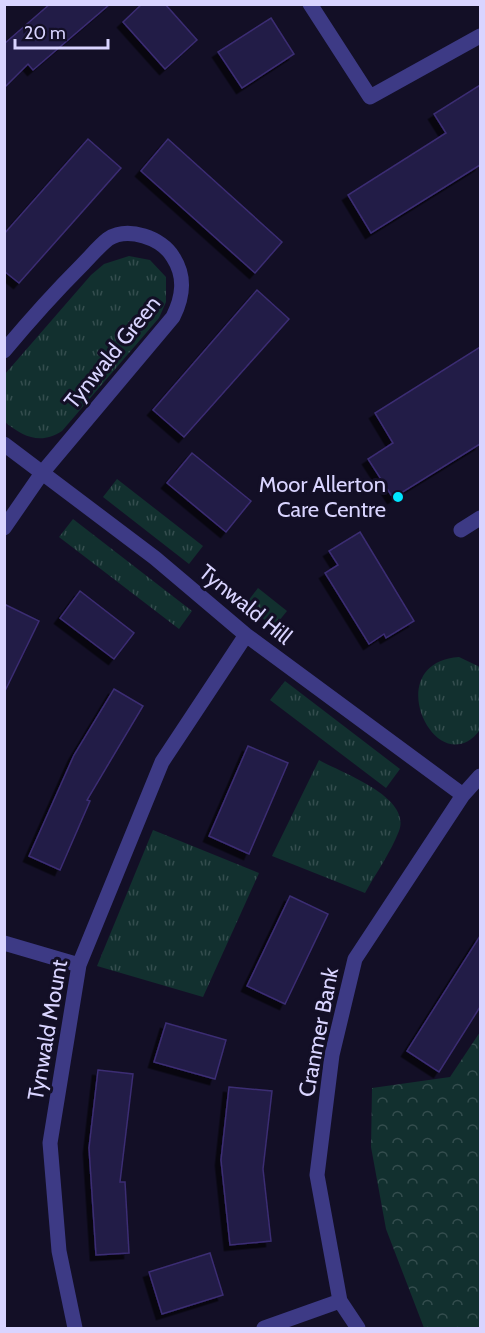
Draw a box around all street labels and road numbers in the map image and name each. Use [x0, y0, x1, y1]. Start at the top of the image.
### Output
street label: Tynwald Green [59, 290, 166, 414]
street label: Tynwald Hill [194, 559, 298, 651]
street label: Tynwald Mount [22, 957, 73, 1103]
street label: Cranmer Bank [293, 965, 344, 1099]

